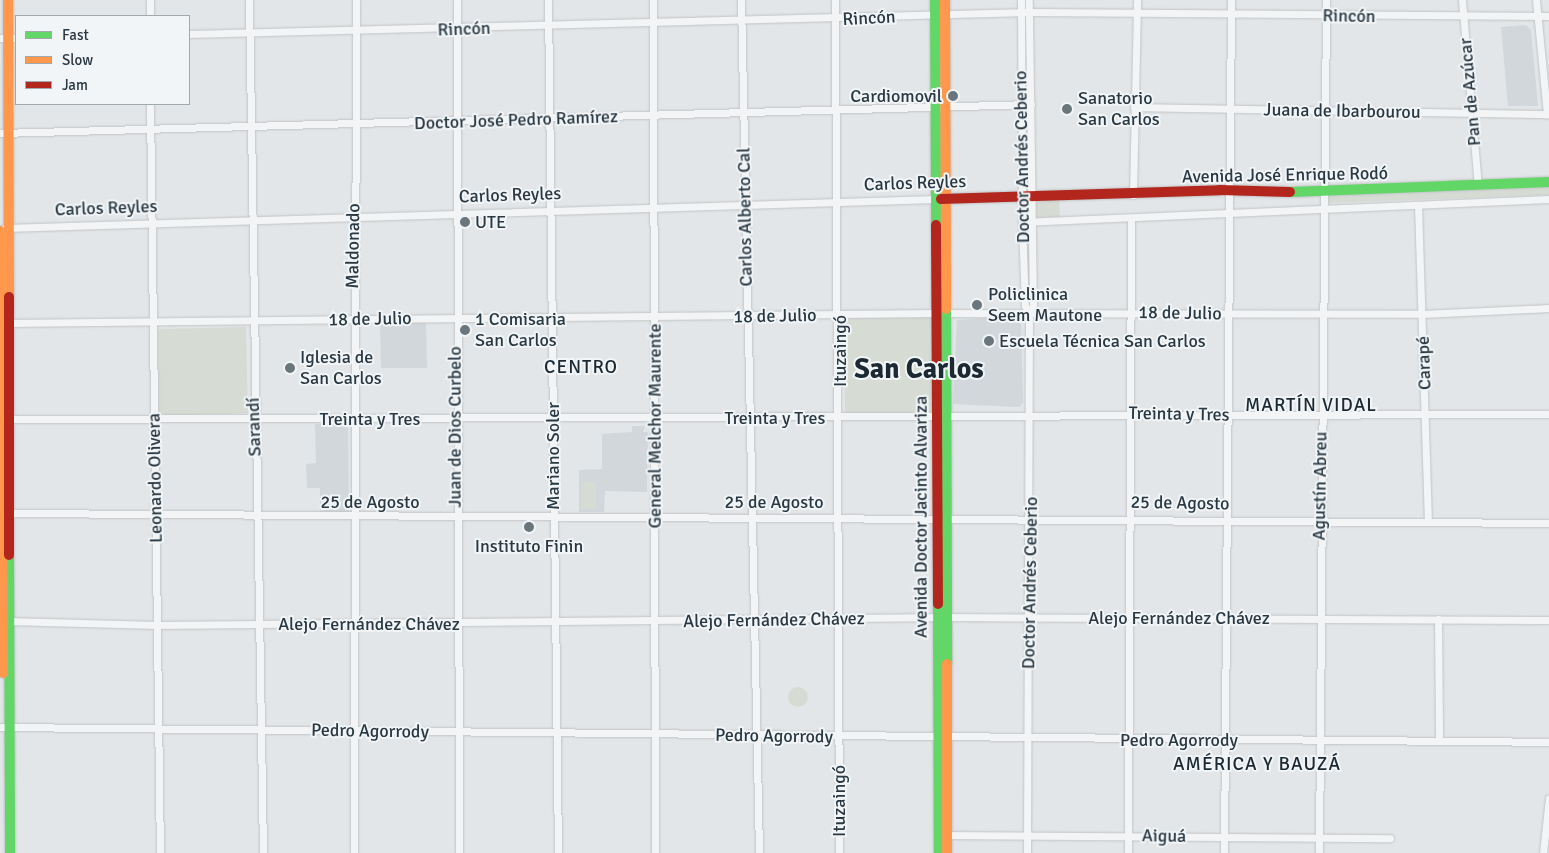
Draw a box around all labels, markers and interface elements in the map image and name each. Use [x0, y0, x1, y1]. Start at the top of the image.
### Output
street label: Rincón [1322, 5, 1376, 27]
street label: Rincón [842, 6, 896, 30]
legend [15, 15, 190, 105]
street label: Rincón [437, 17, 491, 41]
text: Fast [62, 26, 89, 44]
street label: Pan de Azúcar [1455, 37, 1485, 147]
text: Slow [62, 51, 93, 69]
street label: Doctor Andrés Ceberio [1010, 71, 1034, 243]
text: Jam [62, 76, 88, 94]
place label: Cardiomovil [850, 85, 942, 107]
place label: Sanatorio San Carlos [1078, 88, 1160, 130]
marker: Cardiomovil [946, 89, 960, 103]
street label: Juana de Ibarbourou [1263, 99, 1421, 123]
marker: Sanatorio San Carlos [1060, 102, 1074, 116]
street label: Doctor José Pedro Ramírez [414, 106, 618, 134]
street label: Carlos Alberto Cal [733, 147, 757, 287]
street label: Avenida José Enrique Rodó [1182, 162, 1388, 188]
street label: Carlos Reyles [863, 170, 967, 196]
street label: Carlos Reyles [458, 182, 562, 208]
street label: Carlos Reyles [54, 195, 158, 221]
street label: Maldonado [341, 203, 365, 289]
place label: UTE [475, 211, 506, 233]
marker: UTE [459, 216, 471, 228]
place label: Policlinica Seem Mautone [988, 284, 1102, 326]
marker: Policlinica Seem Mautone [970, 298, 984, 312]
street label: 18 de Julio [1138, 301, 1222, 325]
street label: 18 de Julio [733, 304, 817, 328]
street label: 18 de Julio [328, 307, 412, 331]
place label: 1 Comisaria San Carlos [475, 309, 566, 352]
street label: Ituzaingó [829, 315, 851, 387]
marker: 1 Comisaria San Carlos [459, 324, 471, 336]
street label: General Melchor Maurente [644, 324, 666, 528]
place label: Escuela Técnica San Carlos [999, 330, 1206, 352]
marker: Escuela Técnica San Carlos [983, 335, 995, 347]
street label: Carapé [1412, 336, 1436, 390]
street label: Juan de Dios Curbelo [444, 346, 466, 508]
place label: Iglesia de San Carlos [300, 347, 382, 389]
district label: San Carlos [854, 352, 984, 386]
district label: CENTRO [543, 357, 619, 379]
marker: Iglesia de San Carlos [284, 362, 296, 374]
district label: MARTÍN VIDAL [1243, 395, 1379, 417]
street label: Avenida Doctor Jacinto Alvariza [910, 396, 932, 638]
street label: Sarandí [242, 397, 266, 457]
street label: Mariano Soler [542, 402, 564, 510]
street label: Treinta y Tres [1128, 402, 1230, 426]
street label: Treinta y Tres [725, 407, 825, 429]
street label: Treinta y Tres [320, 408, 420, 430]
street label: Leonardo Olivera [143, 413, 167, 543]
street label: Agustín Abreu [1308, 431, 1332, 541]
street label: 25 de Agosto [320, 491, 420, 513]
street label: 25 de Agosto [724, 491, 824, 513]
street label: 25 de Agosto [1130, 491, 1230, 515]
street label: Doctor Andrés Ceberio [1018, 497, 1042, 669]
marker: Instituto Finin [523, 521, 535, 533]
place label: Instituto Finin [475, 535, 583, 557]
street label: Alejo Fernández Chávez [1088, 607, 1270, 629]
street label: Alejo Fernández Chávez [683, 608, 865, 632]
street label: Alejo Fernández Chávez [278, 613, 460, 635]
street label: Pedro Agorrody [311, 719, 429, 743]
street label: Pedro Agorrody [715, 724, 833, 748]
street label: Pedro Agorrody [1120, 729, 1238, 751]
district label: AMÉRICA Y BAUZÁ [1171, 754, 1343, 776]
street label: Ituzaingó [828, 765, 850, 837]
street label: Aiguá [1142, 825, 1186, 847]

